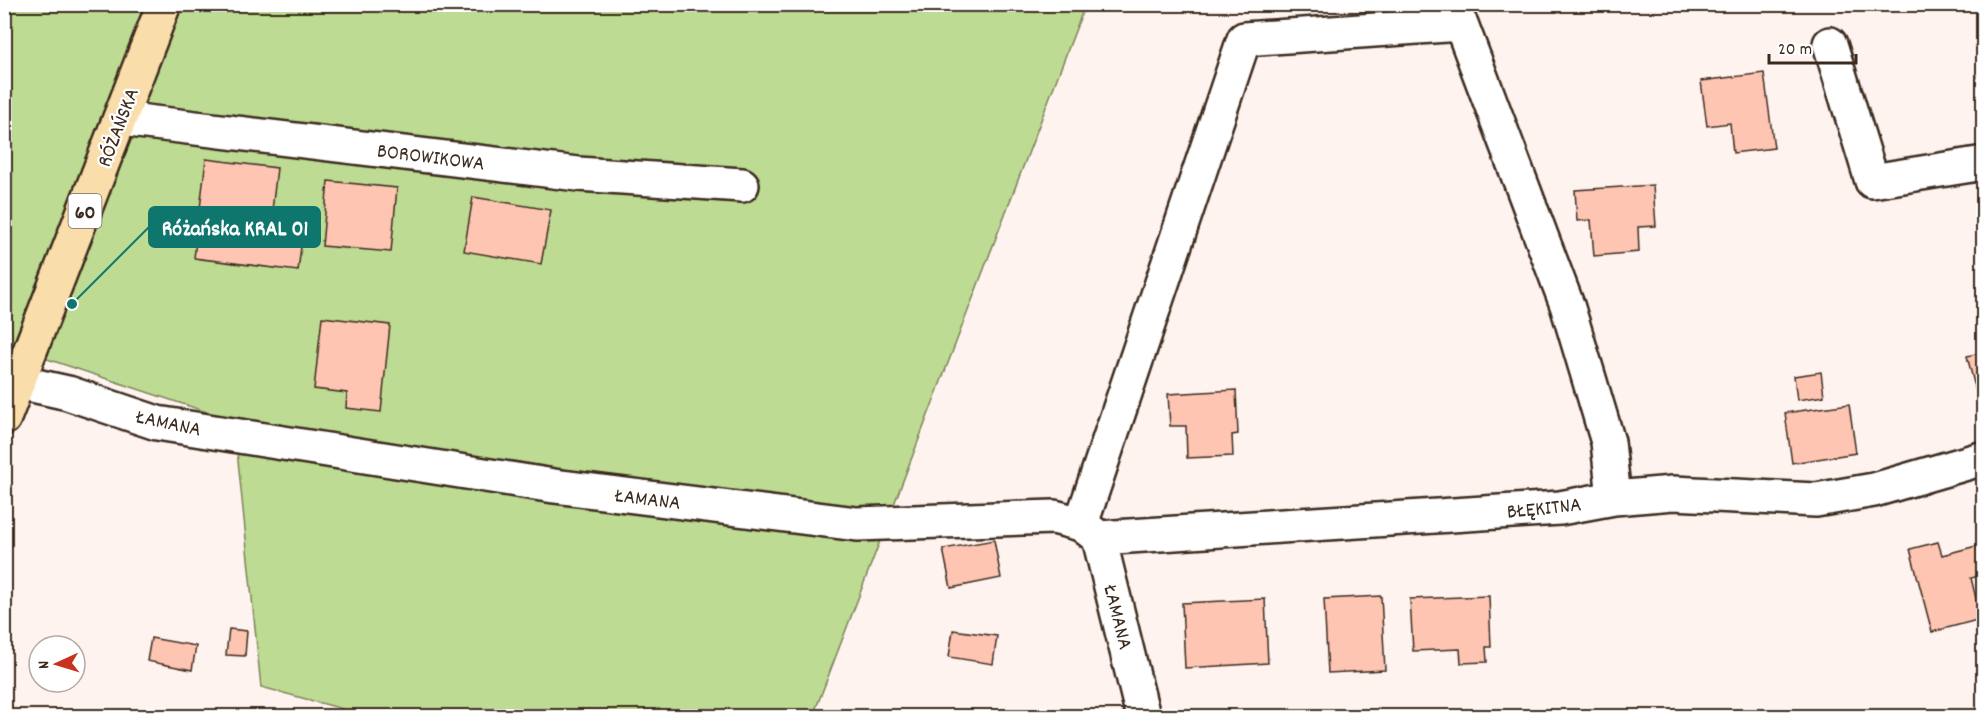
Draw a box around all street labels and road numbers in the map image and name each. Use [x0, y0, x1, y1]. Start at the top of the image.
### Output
street label: RÓŻAŃSKA [91, 84, 149, 172]
street label: BOROWIKOWA [375, 137, 486, 180]
road number: 60 [68, 194, 101, 228]
street label: ŁAMANA [132, 403, 204, 446]
street label: ŁAMANA [612, 482, 682, 520]
street label: BŁĘKITNA [1506, 491, 1583, 529]
street label: ŁAMANA [1093, 581, 1139, 653]

